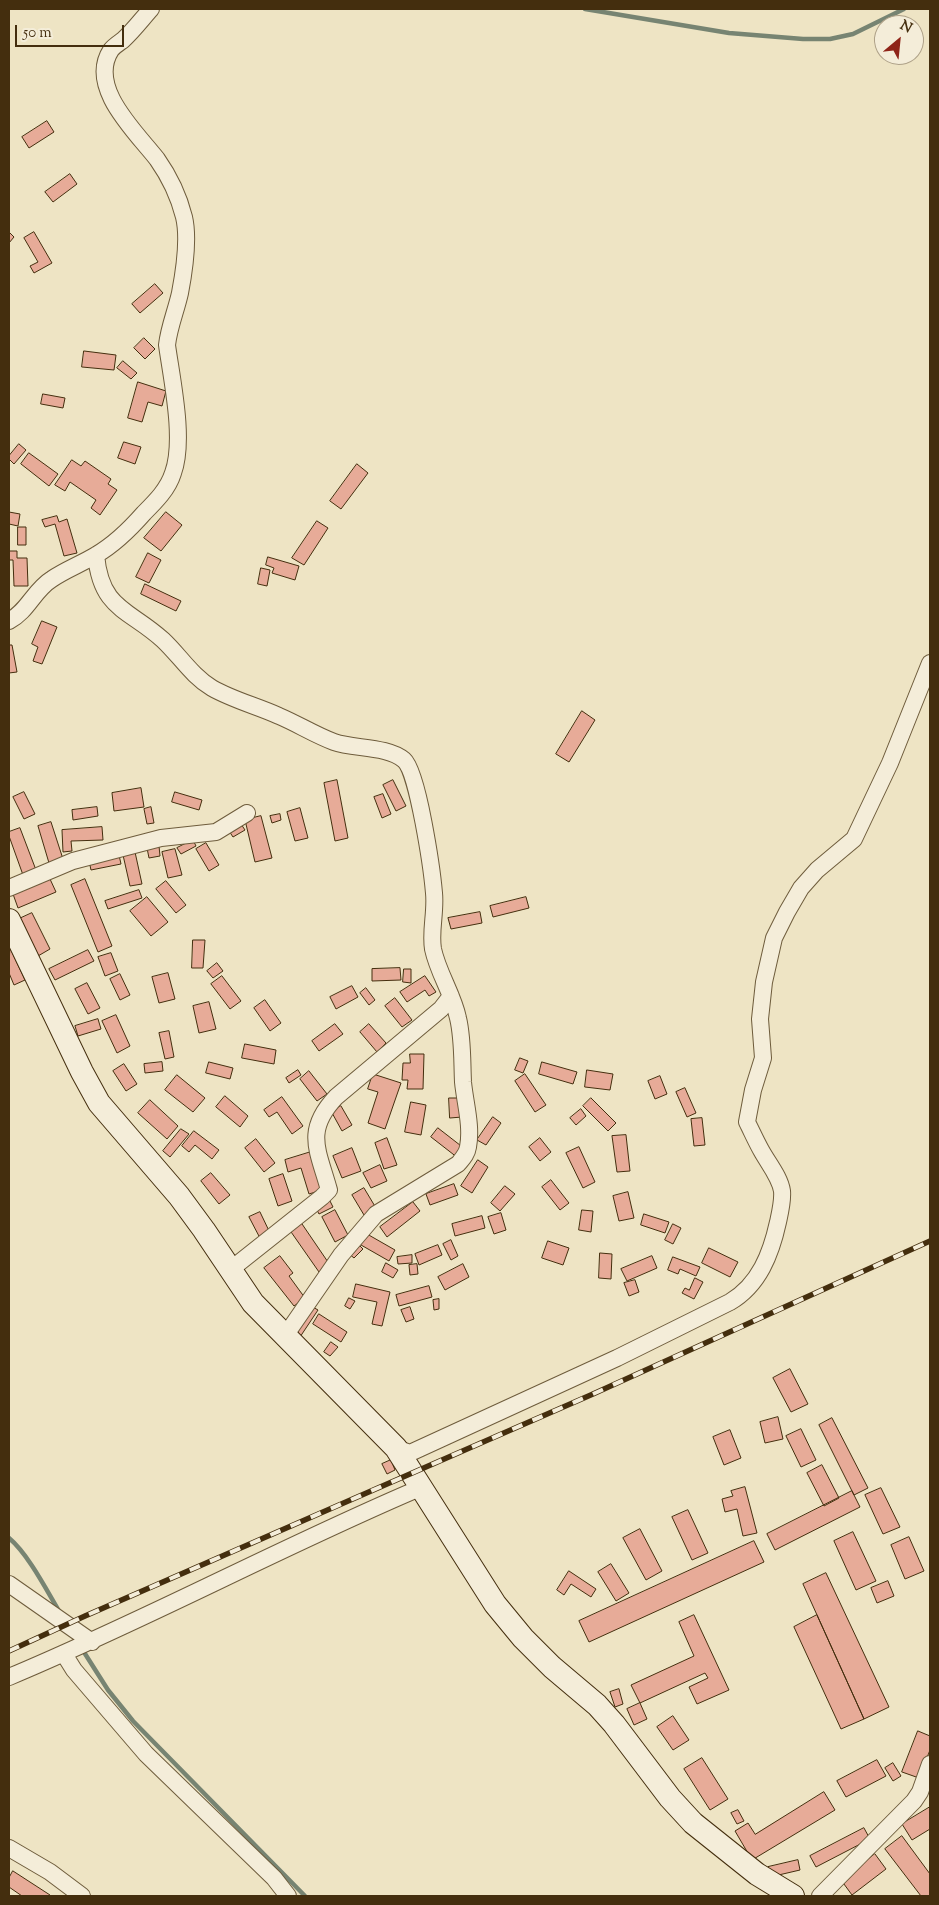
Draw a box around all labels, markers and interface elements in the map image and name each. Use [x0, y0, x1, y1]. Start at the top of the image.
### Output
scale bar [18, 15, 126, 47]
north arrow [874, 15, 924, 65]
text: N [896, 16, 915, 39]
text: 50 m [23, 23, 52, 44]

